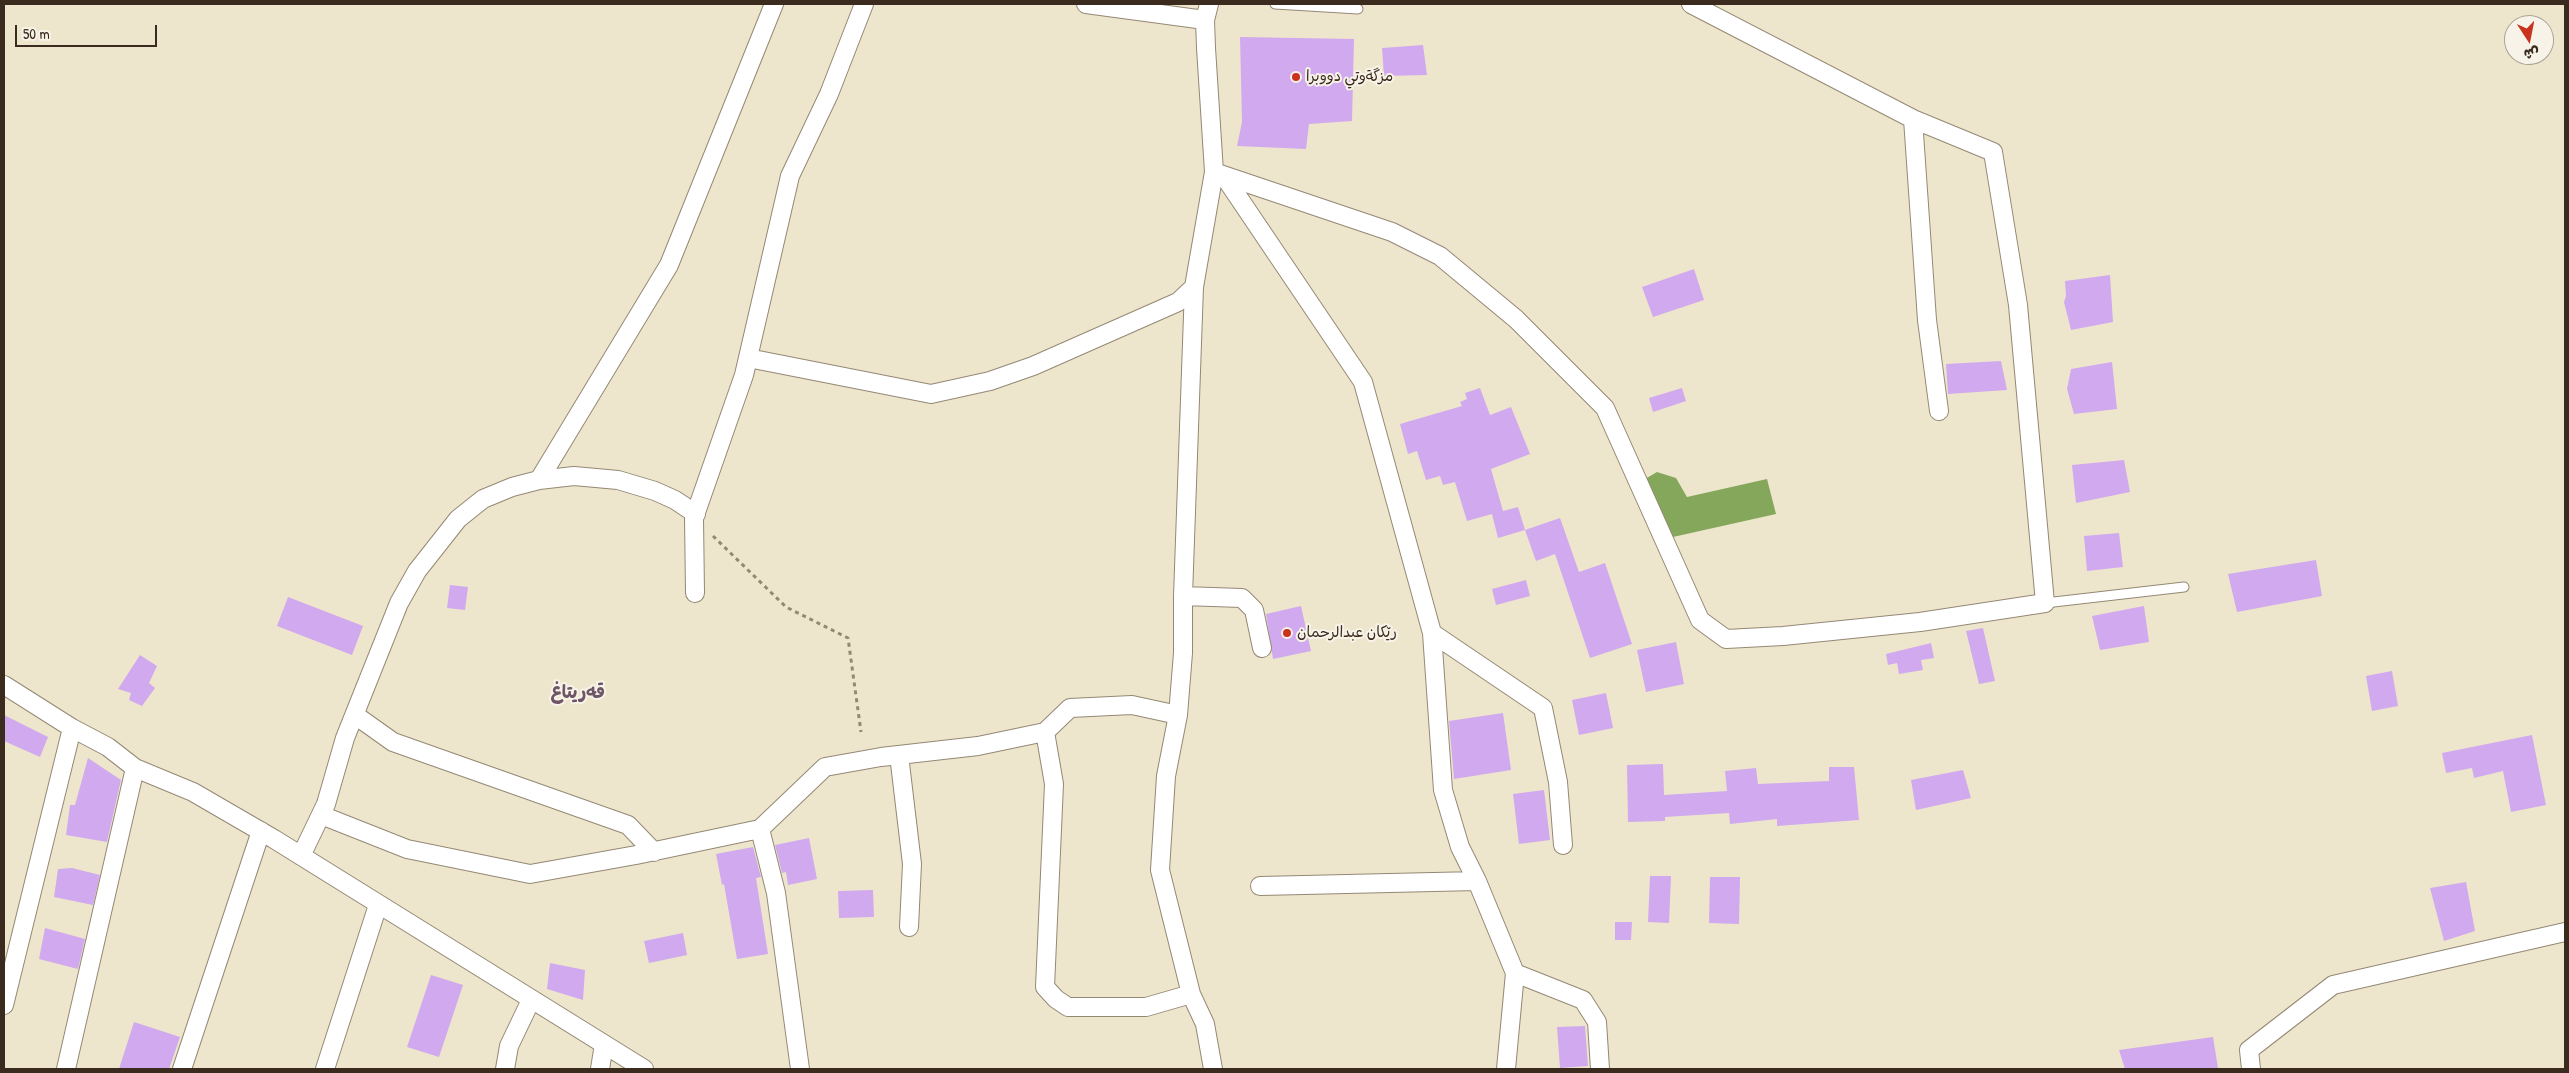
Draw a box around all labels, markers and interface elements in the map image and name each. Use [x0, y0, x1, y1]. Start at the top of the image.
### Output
scale bar [18, 15, 160, 47]
north arrow [2504, 15, 2554, 65]
text: 50 m [23, 23, 50, 44]
text: ش [2522, 43, 2541, 65]
place label: مزگةوتي دووبرا [1306, 68, 1393, 86]
marker: مزگةوتي دووبرا [1290, 71, 1302, 83]
place label: رێكان عبدالرحمان [1297, 624, 1397, 642]
marker: رێكان عبدالرحمان [1281, 627, 1293, 639]
district label: قەریتاغ [551, 682, 605, 704]

